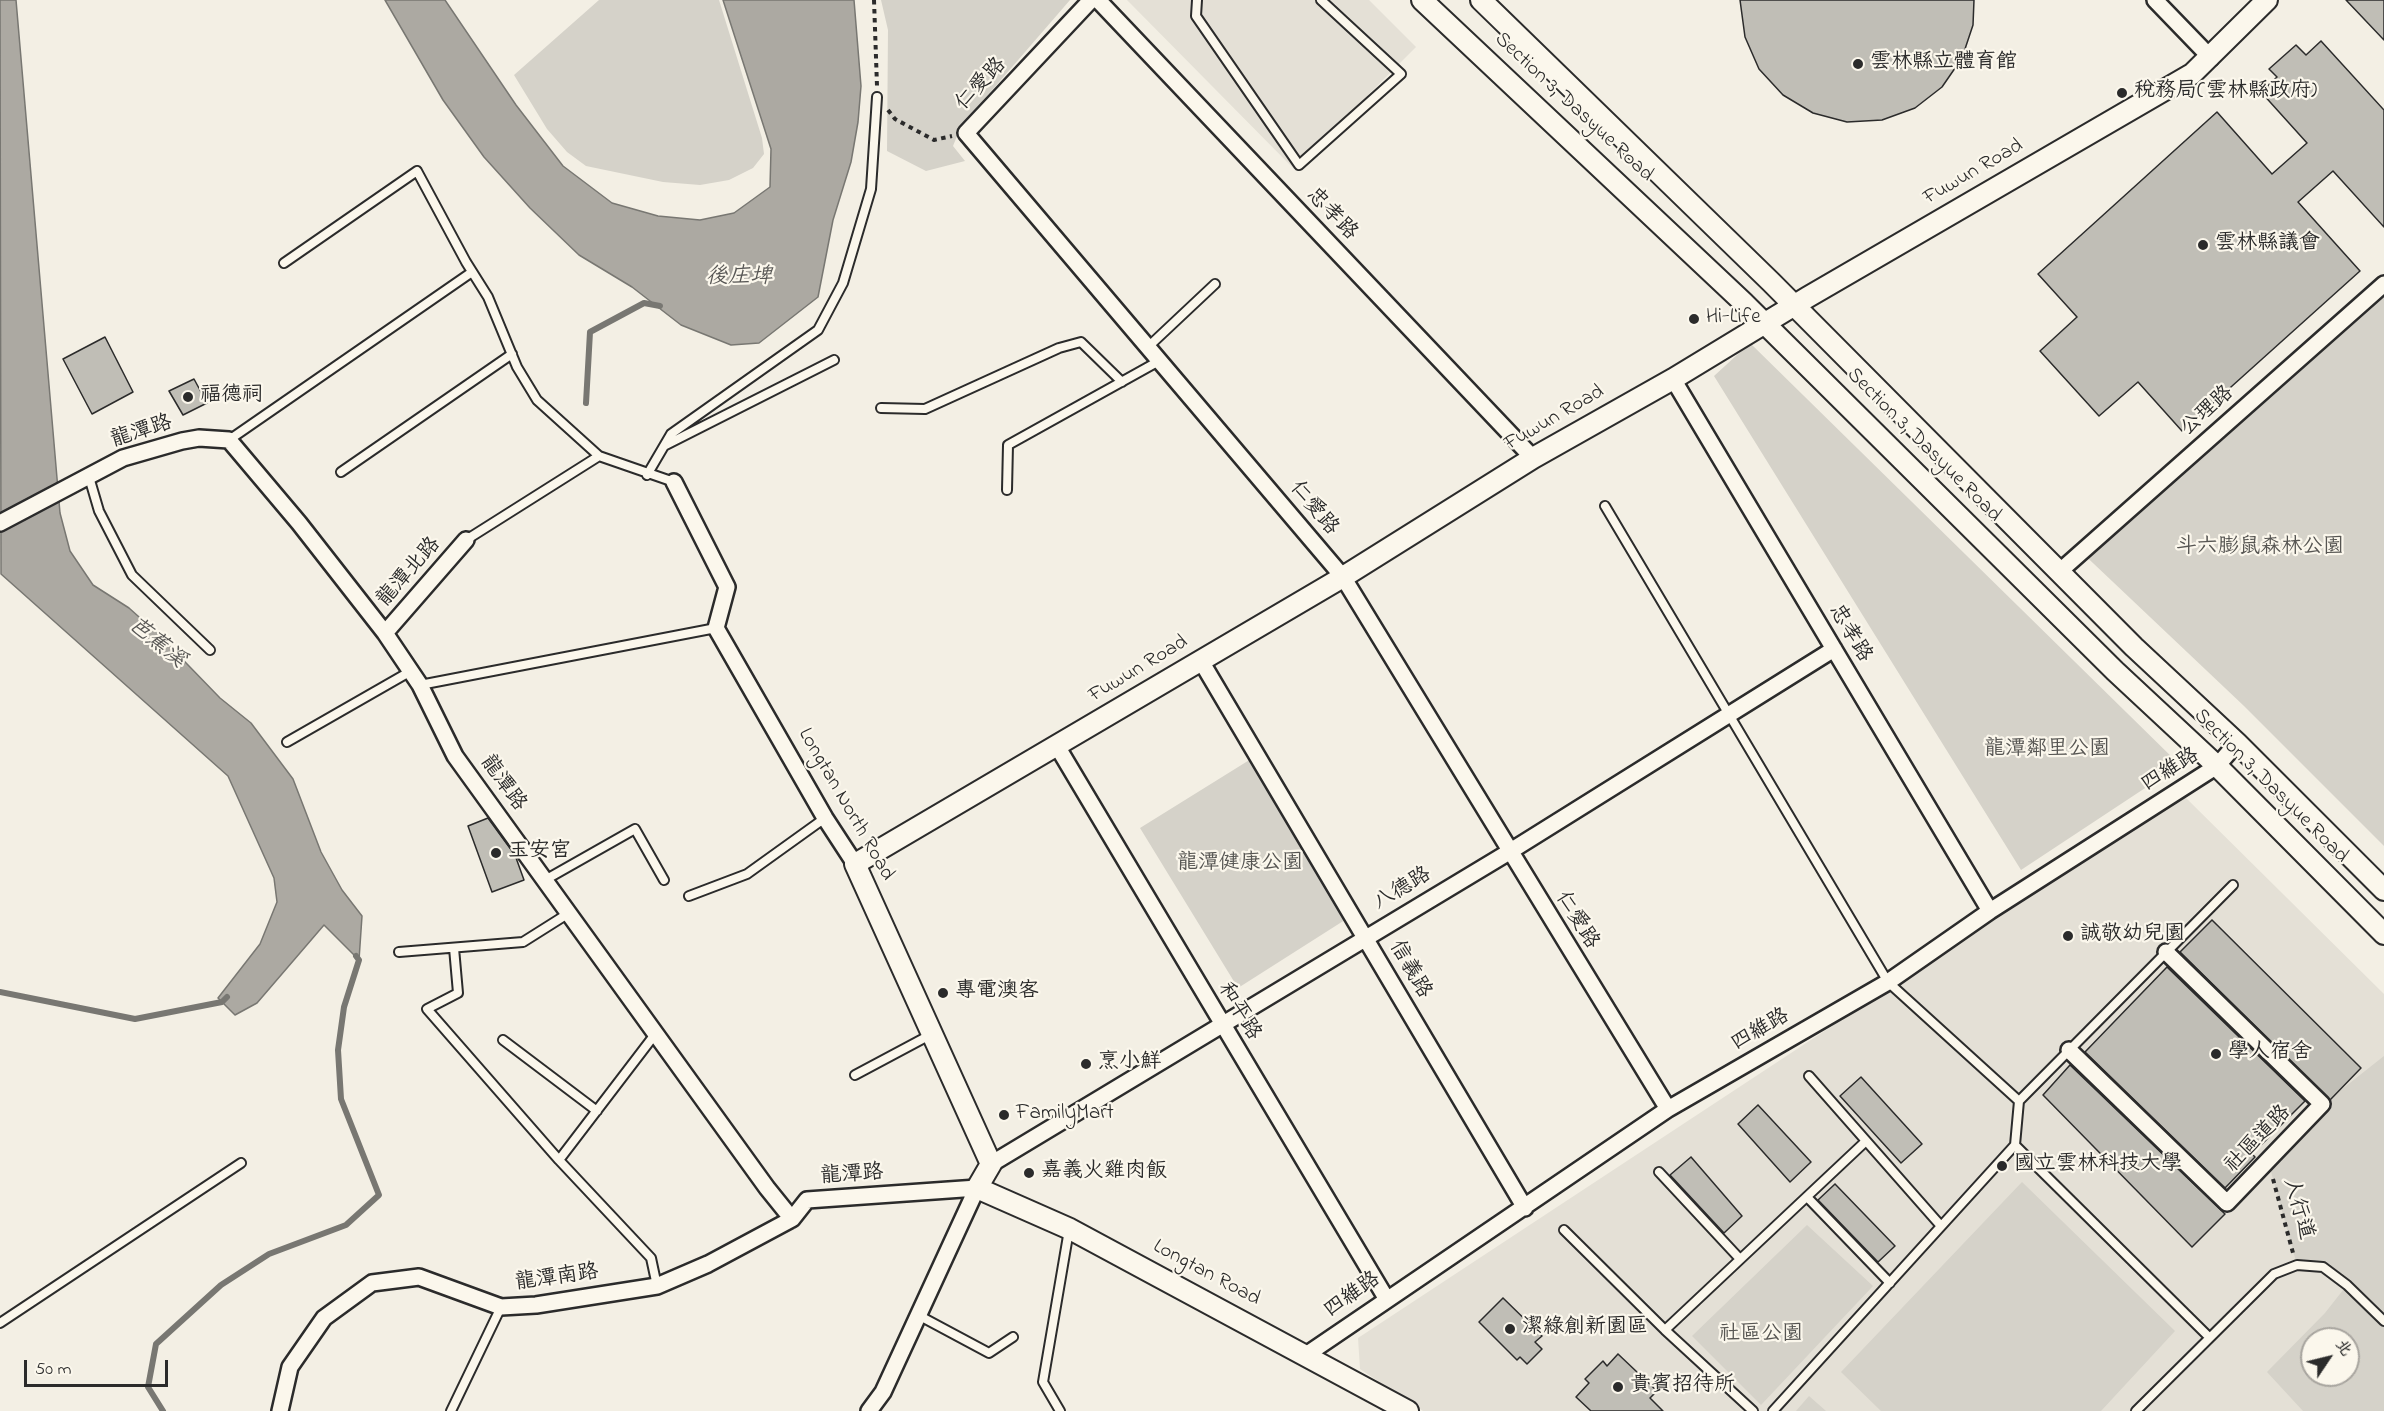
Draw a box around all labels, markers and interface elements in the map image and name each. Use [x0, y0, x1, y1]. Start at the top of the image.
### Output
street label: Section 3, Dasyue Road [1488, 28, 1658, 188]
place label: 雲林縣立體育館 [1870, 51, 2017, 77]
street label: 仁愛路 [951, 53, 1013, 117]
marker: 雲林縣立體育館 [1851, 57, 1865, 71]
place label: 稅務局(雲林縣政府) [2134, 80, 2317, 106]
marker: 稅務局(雲林縣政府) [2115, 86, 2129, 100]
street label: Fuwun Road [1920, 134, 2028, 212]
street label: 忠孝路 [1300, 184, 1362, 246]
place label: 雲林縣議會 [2215, 232, 2320, 258]
marker: 雲林縣議會 [2196, 238, 2210, 252]
water label: 後庄埤 [706, 265, 772, 291]
place label: Hi-Life [1706, 306, 1761, 332]
marker: Hi-Life [1687, 312, 1701, 326]
street label: Section 3, Dasyue Road [1840, 363, 2006, 529]
street label: Fuwun Road [1501, 380, 1609, 458]
street label: 公理路 [2176, 382, 2240, 442]
place label: 福德祠 [200, 384, 263, 410]
marker: 福德祠 [181, 390, 195, 404]
street label: 龍潭路 [108, 411, 176, 455]
street label: 仁愛路 [1283, 477, 1343, 541]
street label: 龍潭北路 [373, 533, 447, 613]
park label: 斗六膨鼠森林公園 [2176, 536, 2344, 562]
street label: 忠孝路 [1822, 601, 1876, 667]
water label: 芭蕉溪 [122, 613, 190, 675]
street label: Fuwun Road [1085, 631, 1193, 709]
street label: Section 3, Dasyue Road [2187, 704, 2353, 870]
street label: Longtan North Road [791, 724, 899, 886]
park label: 龍潭鄰里公園 [1984, 738, 2110, 764]
street label: 四維路 [2138, 744, 2204, 798]
street label: 龍潭路 [473, 751, 531, 817]
place label: 玉安宮 [508, 840, 571, 866]
marker: 玉安宮 [489, 846, 503, 860]
park label: 龍潭健康公園 [1177, 852, 1303, 878]
street label: 八德路 [1370, 863, 1436, 917]
street label: 仁愛路 [1549, 888, 1603, 954]
place label: 誠敬幼兒園 [2080, 923, 2185, 949]
marker: 誠敬幼兒園 [2061, 929, 2075, 943]
street label: 信義路 [1382, 936, 1436, 1004]
street label: 和平路 [1211, 979, 1265, 1045]
place label: 專電澳客 [955, 980, 1039, 1006]
marker: 專電澳客 [936, 986, 950, 1000]
street label: 四維路 [1727, 1004, 1795, 1058]
place label: 學人宿舍 [2228, 1041, 2312, 1067]
marker: 學人宿舍 [2209, 1047, 2223, 1061]
place label: 烹小鮮 [1098, 1051, 1161, 1077]
marker: 烹小鮮 [1079, 1057, 1093, 1071]
street label: 社區道路 [2221, 1101, 2297, 1179]
place label: FamilyMart [1016, 1102, 1114, 1128]
marker: FamilyMart [997, 1108, 1011, 1122]
place label: 國立雲林科技大學 [2014, 1153, 2182, 1179]
marker: 國立雲林科技大學 [1995, 1159, 2009, 1173]
place label: 嘉義火雞肉飯 [1041, 1160, 1167, 1186]
street label: 龍潭路 [820, 1161, 884, 1191]
marker: 嘉義火雞肉飯 [1022, 1166, 1036, 1180]
street label: 人行道 [2276, 1175, 2318, 1243]
street label: Longtan Road [1148, 1235, 1264, 1313]
street label: 龍潭南路 [514, 1261, 600, 1297]
street label: 四維路 [1320, 1268, 1386, 1324]
place label: 潔綠創新園區 [1522, 1316, 1648, 1342]
marker: 潔綠創新園區 [1503, 1322, 1517, 1336]
park label: 社區公園 [1719, 1323, 1803, 1349]
north arrow [2300, 1327, 2360, 1387]
text: 北 [2329, 1334, 2358, 1361]
scale bar [27, 1348, 171, 1386]
text: 50 m [35, 1357, 72, 1383]
place label: 貴賓招待所 [1630, 1374, 1735, 1400]
marker: 貴賓招待所 [1611, 1380, 1625, 1394]

